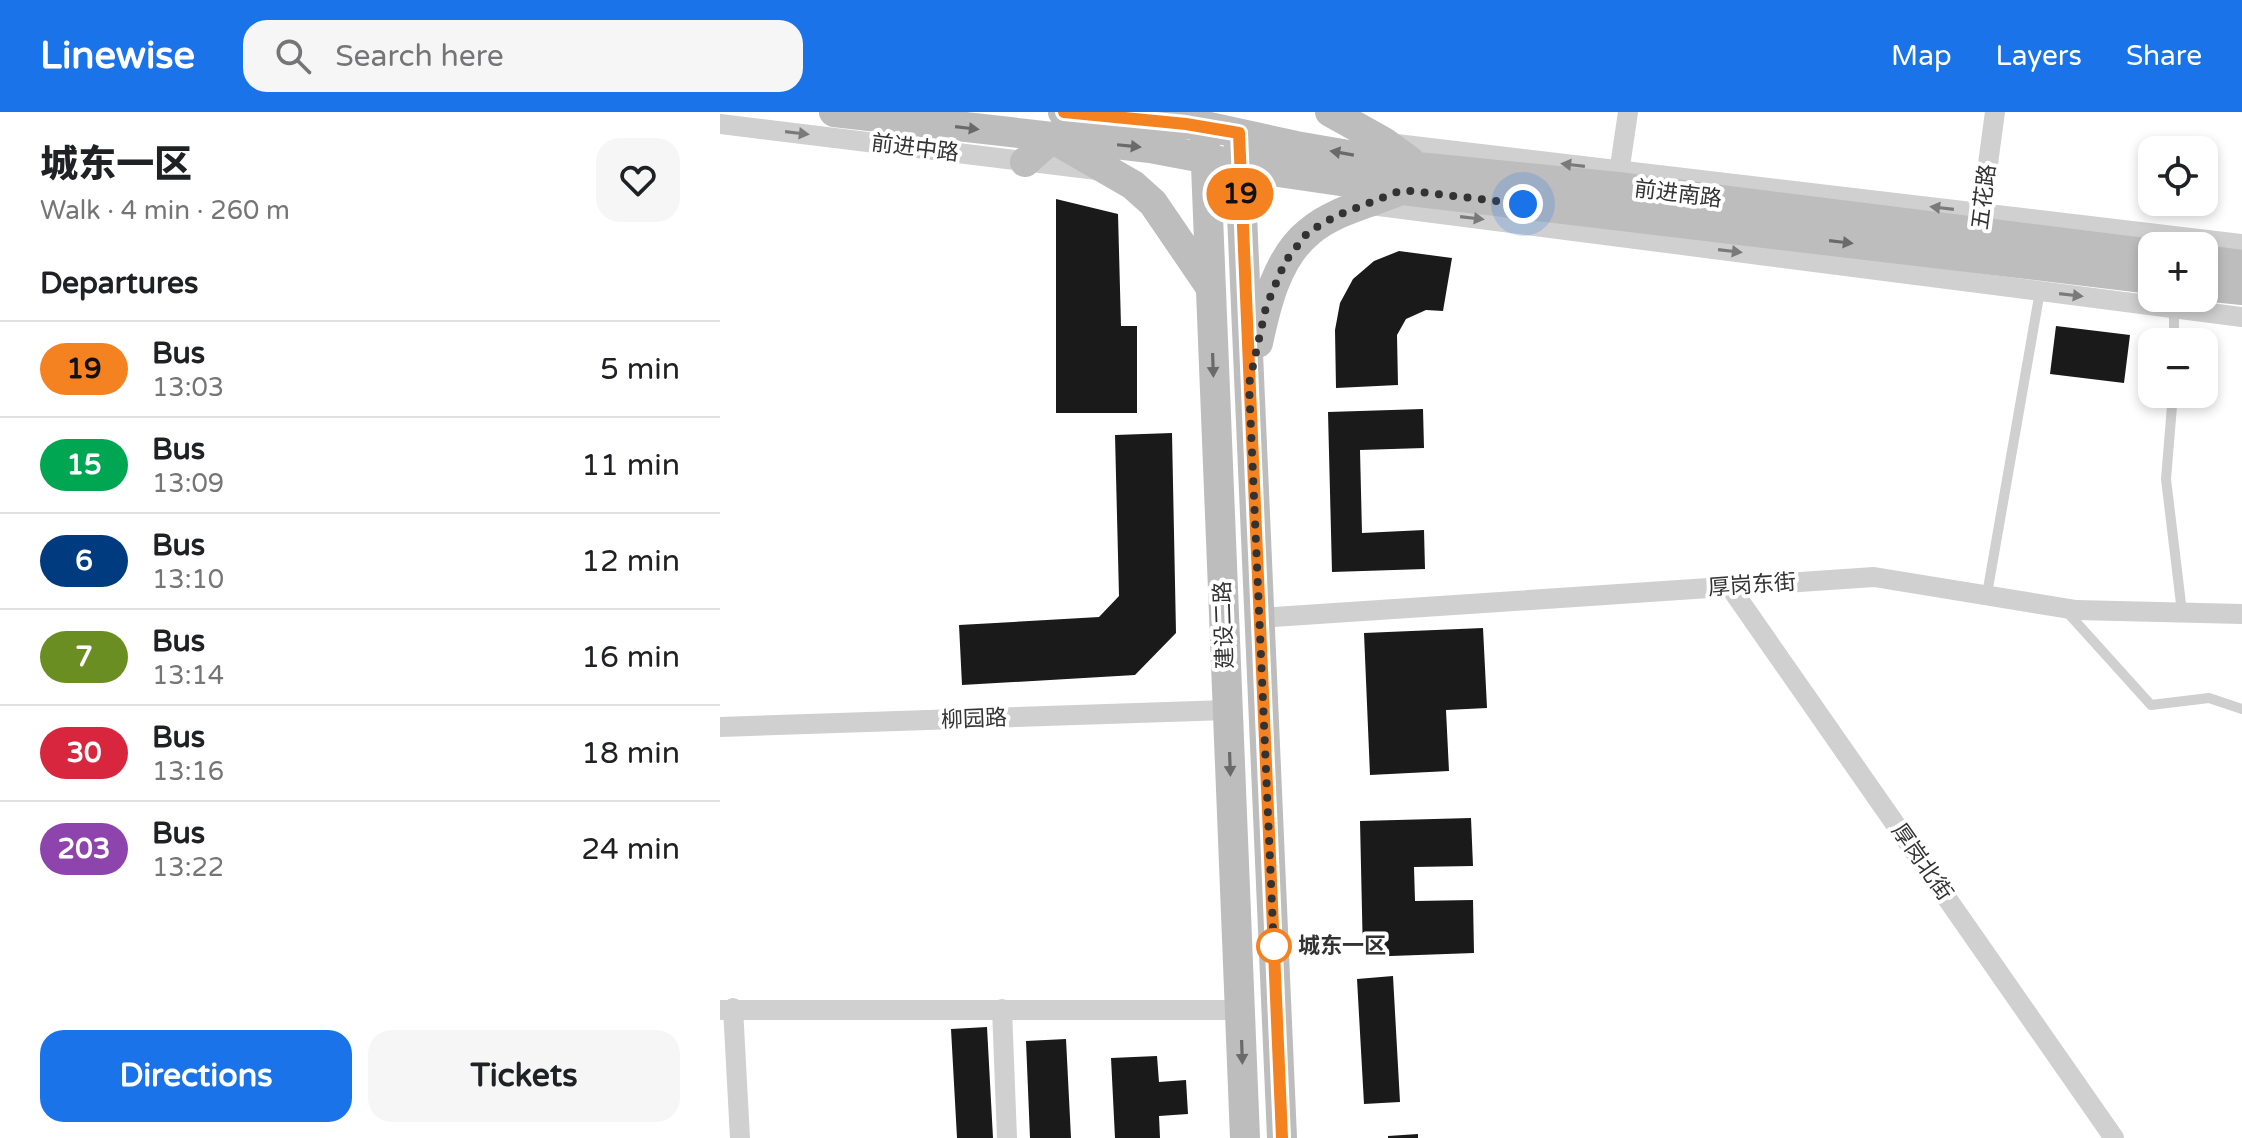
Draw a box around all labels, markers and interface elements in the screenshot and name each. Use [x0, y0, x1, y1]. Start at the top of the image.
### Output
search box [243, 20, 803, 92]
text: Linewise [40, 33, 195, 79]
icon: search [271, 34, 315, 78]
text: Search here [335, 38, 504, 75]
text: Map [1891, 39, 1952, 73]
text: Layers [1996, 39, 2082, 73]
text: Share [2126, 39, 2202, 73]
one-way arrow [954, 122, 979, 135]
one-way arrow [785, 127, 810, 140]
street label: 前进中路 [870, 130, 960, 166]
map controls [2138, 136, 2218, 408]
button: locate [2138, 136, 2218, 216]
button: heart [596, 138, 680, 222]
one-way arrow [1117, 140, 1142, 153]
text: 城东一区 [40, 142, 192, 188]
one-way arrow [1329, 147, 1354, 159]
one-way arrow [1560, 158, 1585, 171]
street label: 五花路 [1967, 163, 2001, 231]
line badge: 19 [1204, 168, 1276, 220]
street label: 前进南路 [1633, 176, 1723, 212]
text: 19 [1222, 177, 1258, 211]
your location [1503, 184, 1543, 224]
text: Walk · 4 min · 260 m [40, 195, 290, 226]
one-way arrow [1929, 201, 1954, 214]
one-way arrow [1460, 212, 1485, 225]
button: + [2138, 232, 2218, 312]
one-way arrow [1829, 236, 1854, 249]
one-way arrow [1718, 245, 1743, 258]
text: Departures [40, 265, 198, 302]
one-way arrow [2059, 289, 2084, 302]
button: − [2138, 328, 2218, 408]
text: Bus [152, 335, 205, 372]
text: 5 min [600, 351, 680, 388]
text: 19 [66, 352, 102, 386]
one-way arrow [1207, 353, 1220, 378]
text: 13:03 [152, 372, 224, 403]
text: Bus [152, 431, 205, 468]
text: 11 min [581, 447, 680, 484]
text: 15 [66, 448, 102, 482]
text: 13:09 [152, 468, 224, 499]
text: Bus [152, 527, 205, 564]
text: 12 min [581, 543, 680, 580]
text: 6 [75, 544, 93, 578]
text: 13:10 [152, 564, 224, 595]
street label: 厚岗东街 [1707, 569, 1797, 601]
street label: 建设二路 [1209, 581, 1239, 669]
text: Bus [152, 623, 205, 660]
text: 16 min [581, 639, 680, 676]
text: 7 [75, 640, 93, 674]
text: 13:14 [152, 660, 224, 691]
street label: 柳园路 [941, 705, 1007, 733]
text: Bus [152, 719, 205, 756]
text: 18 min [581, 735, 680, 772]
text: 30 [66, 736, 102, 770]
one-way arrow [1223, 752, 1236, 777]
text: 13:16 [152, 756, 224, 787]
text: Bus [152, 815, 205, 852]
street label: 厚岗北街 [1886, 818, 1958, 906]
text: 24 min [581, 831, 680, 868]
text: 203 [58, 832, 110, 866]
text: 13:22 [152, 852, 224, 883]
marker: 城东一区 [1257, 929, 1291, 963]
place label: 城东一区 [1298, 933, 1386, 959]
button: Directions [40, 1030, 352, 1122]
button: Tickets [368, 1030, 680, 1122]
one-way arrow [1235, 1040, 1248, 1065]

